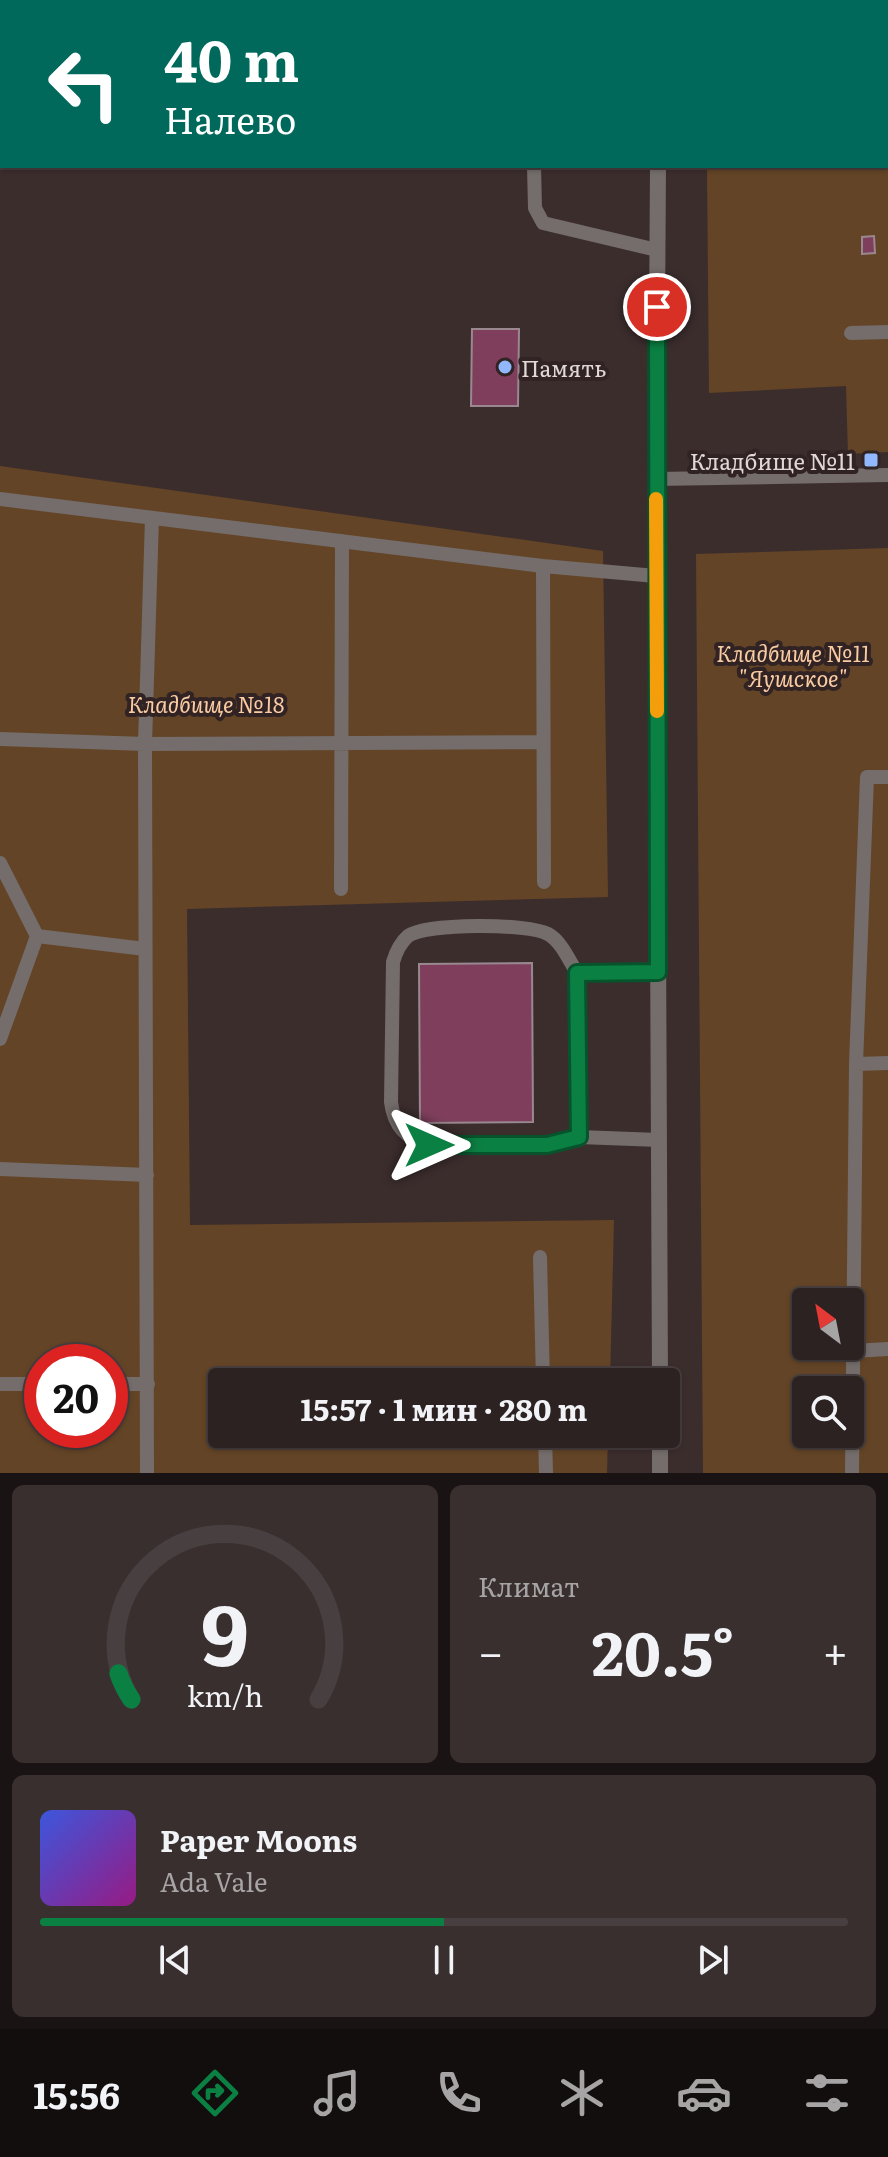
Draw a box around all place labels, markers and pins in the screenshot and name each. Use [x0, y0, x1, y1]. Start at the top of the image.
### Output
pin [623, 273, 691, 341]
place label: Память [521, 351, 606, 384]
marker: Память [496, 358, 514, 376]
place label: Кладбище №11 [690, 444, 855, 477]
marker: Кладбище №11 [862, 451, 880, 469]

